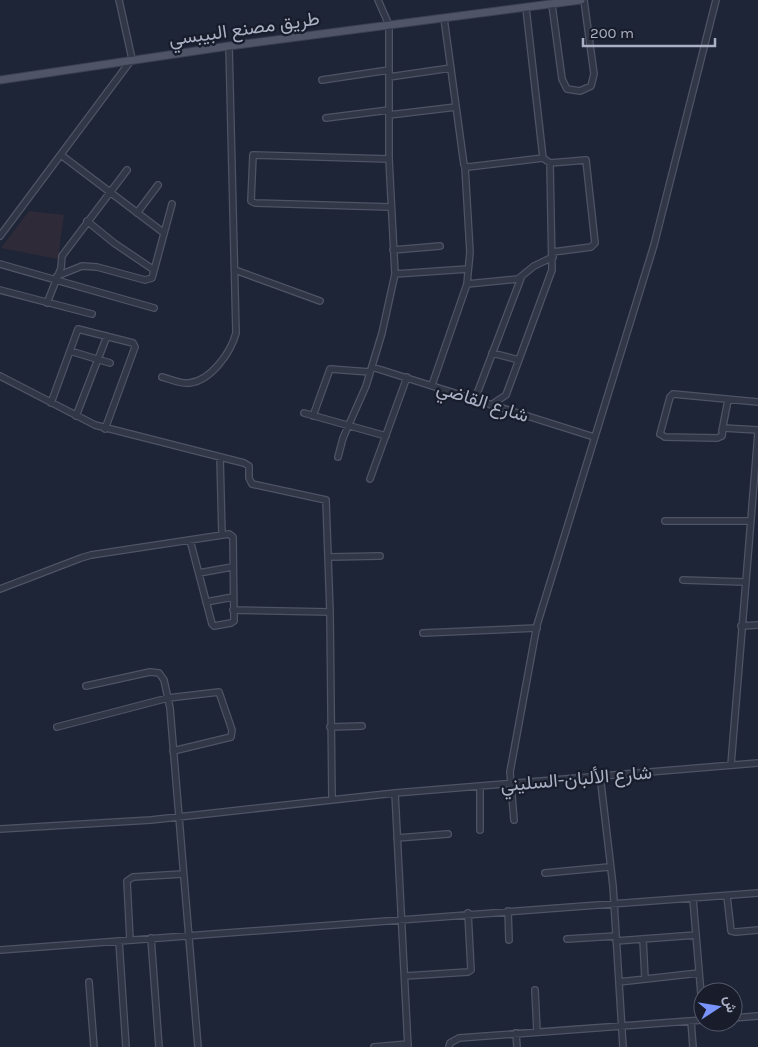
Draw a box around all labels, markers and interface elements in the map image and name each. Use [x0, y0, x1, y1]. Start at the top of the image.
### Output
street label: طريق مصنع البيبسي [167, 8, 321, 54]
scale bar [583, 15, 716, 47]
text: 200 m [590, 24, 634, 42]
street label: شارع القاضي [433, 377, 531, 431]
street label: شارع الألبان-السليني [499, 761, 653, 801]
north arrow [693, 982, 743, 1032]
text: ش [720, 994, 740, 1015]

